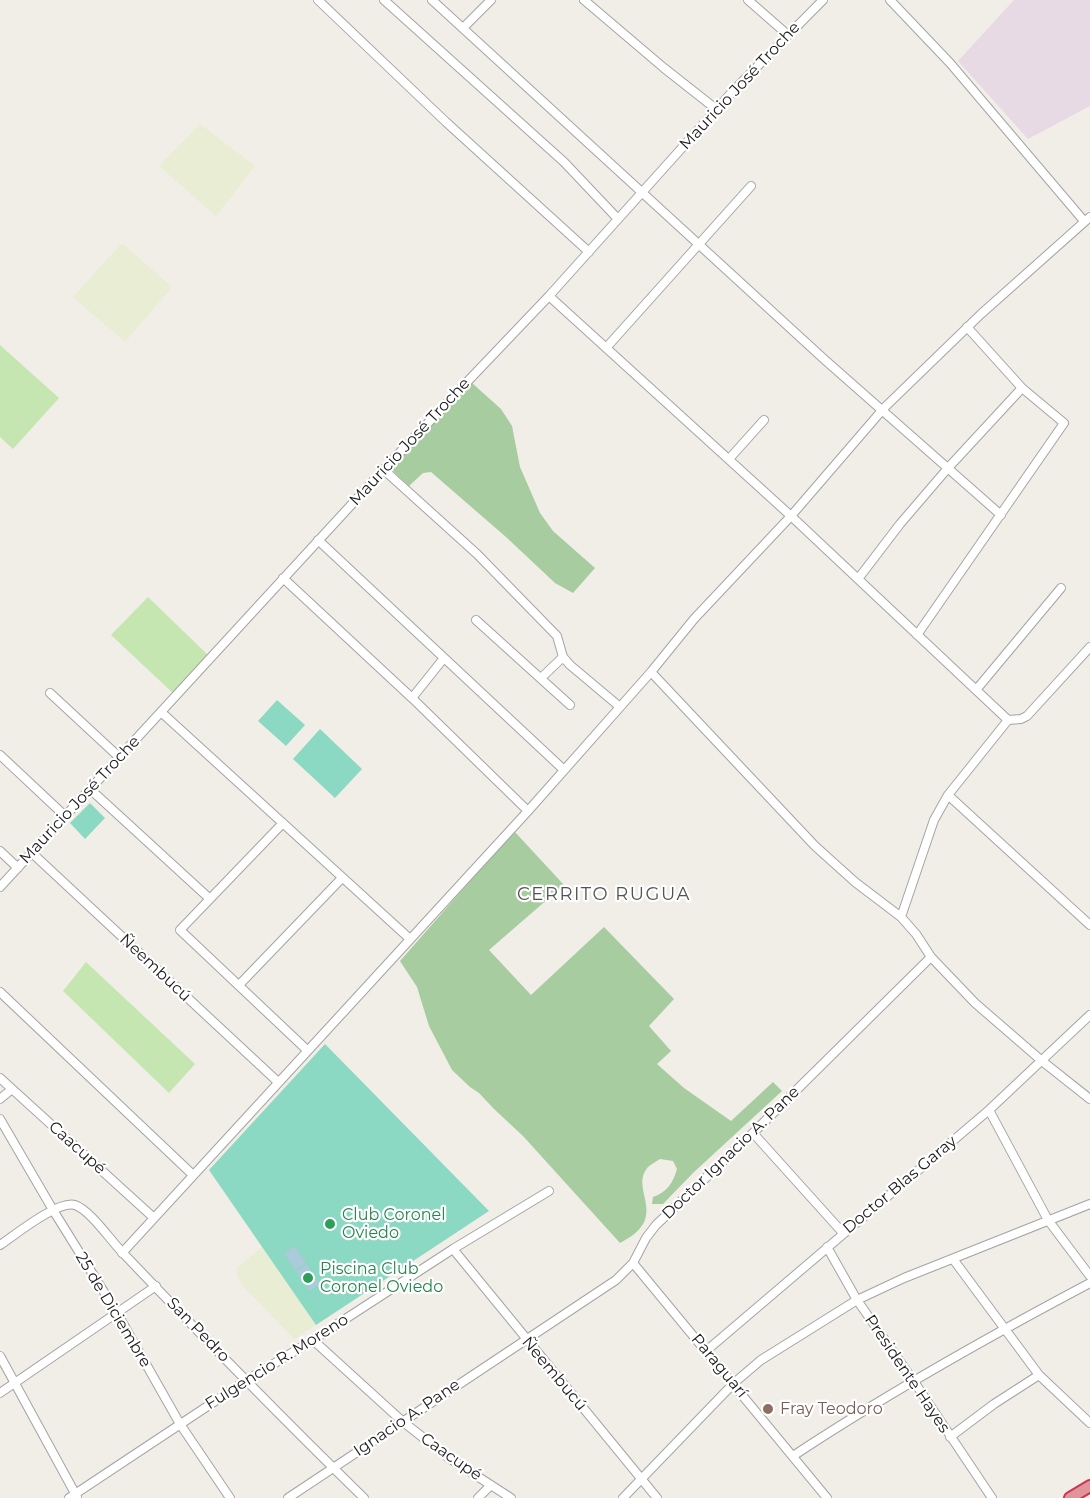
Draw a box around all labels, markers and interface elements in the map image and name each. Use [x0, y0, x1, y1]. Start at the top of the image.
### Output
street label: Mauricio José Troche [676, 18, 804, 154]
street label: Mauricio José Troche [346, 374, 474, 510]
street label: Mauricio José Troche [16, 732, 144, 868]
district label: CERRITO RUGUA [517, 884, 691, 906]
street label: Ñeembucú [115, 930, 195, 1006]
street label: Doctor Ignacio A. Pane [658, 1082, 804, 1224]
street label: Caacupé [44, 1117, 110, 1179]
street label: Doctor Blas Garay [839, 1132, 961, 1238]
place label: Club Coronel Oviedo [342, 1205, 445, 1243]
marker: Club Coronel Oviedo [323, 1217, 337, 1231]
street label: 25 de Diciembre [71, 1249, 155, 1371]
place label: Piscina Club Coronel Oviedo [320, 1259, 443, 1297]
marker: Piscina Club Coronel Oviedo [301, 1271, 315, 1285]
street label: San Pedro [162, 1294, 234, 1366]
street label: Fulgencio R. Moreno [202, 1310, 352, 1414]
street label: Presidente Hayes [860, 1311, 954, 1437]
street label: Paraguarí [687, 1330, 751, 1402]
street label: Ñeembucú [518, 1333, 590, 1415]
street label: Ignacio A. Pane [350, 1375, 464, 1461]
place label: Fray Teodoro [780, 1399, 883, 1419]
marker: Fray Teodoro [761, 1402, 775, 1416]
street label: Caacupé [417, 1429, 485, 1485]

